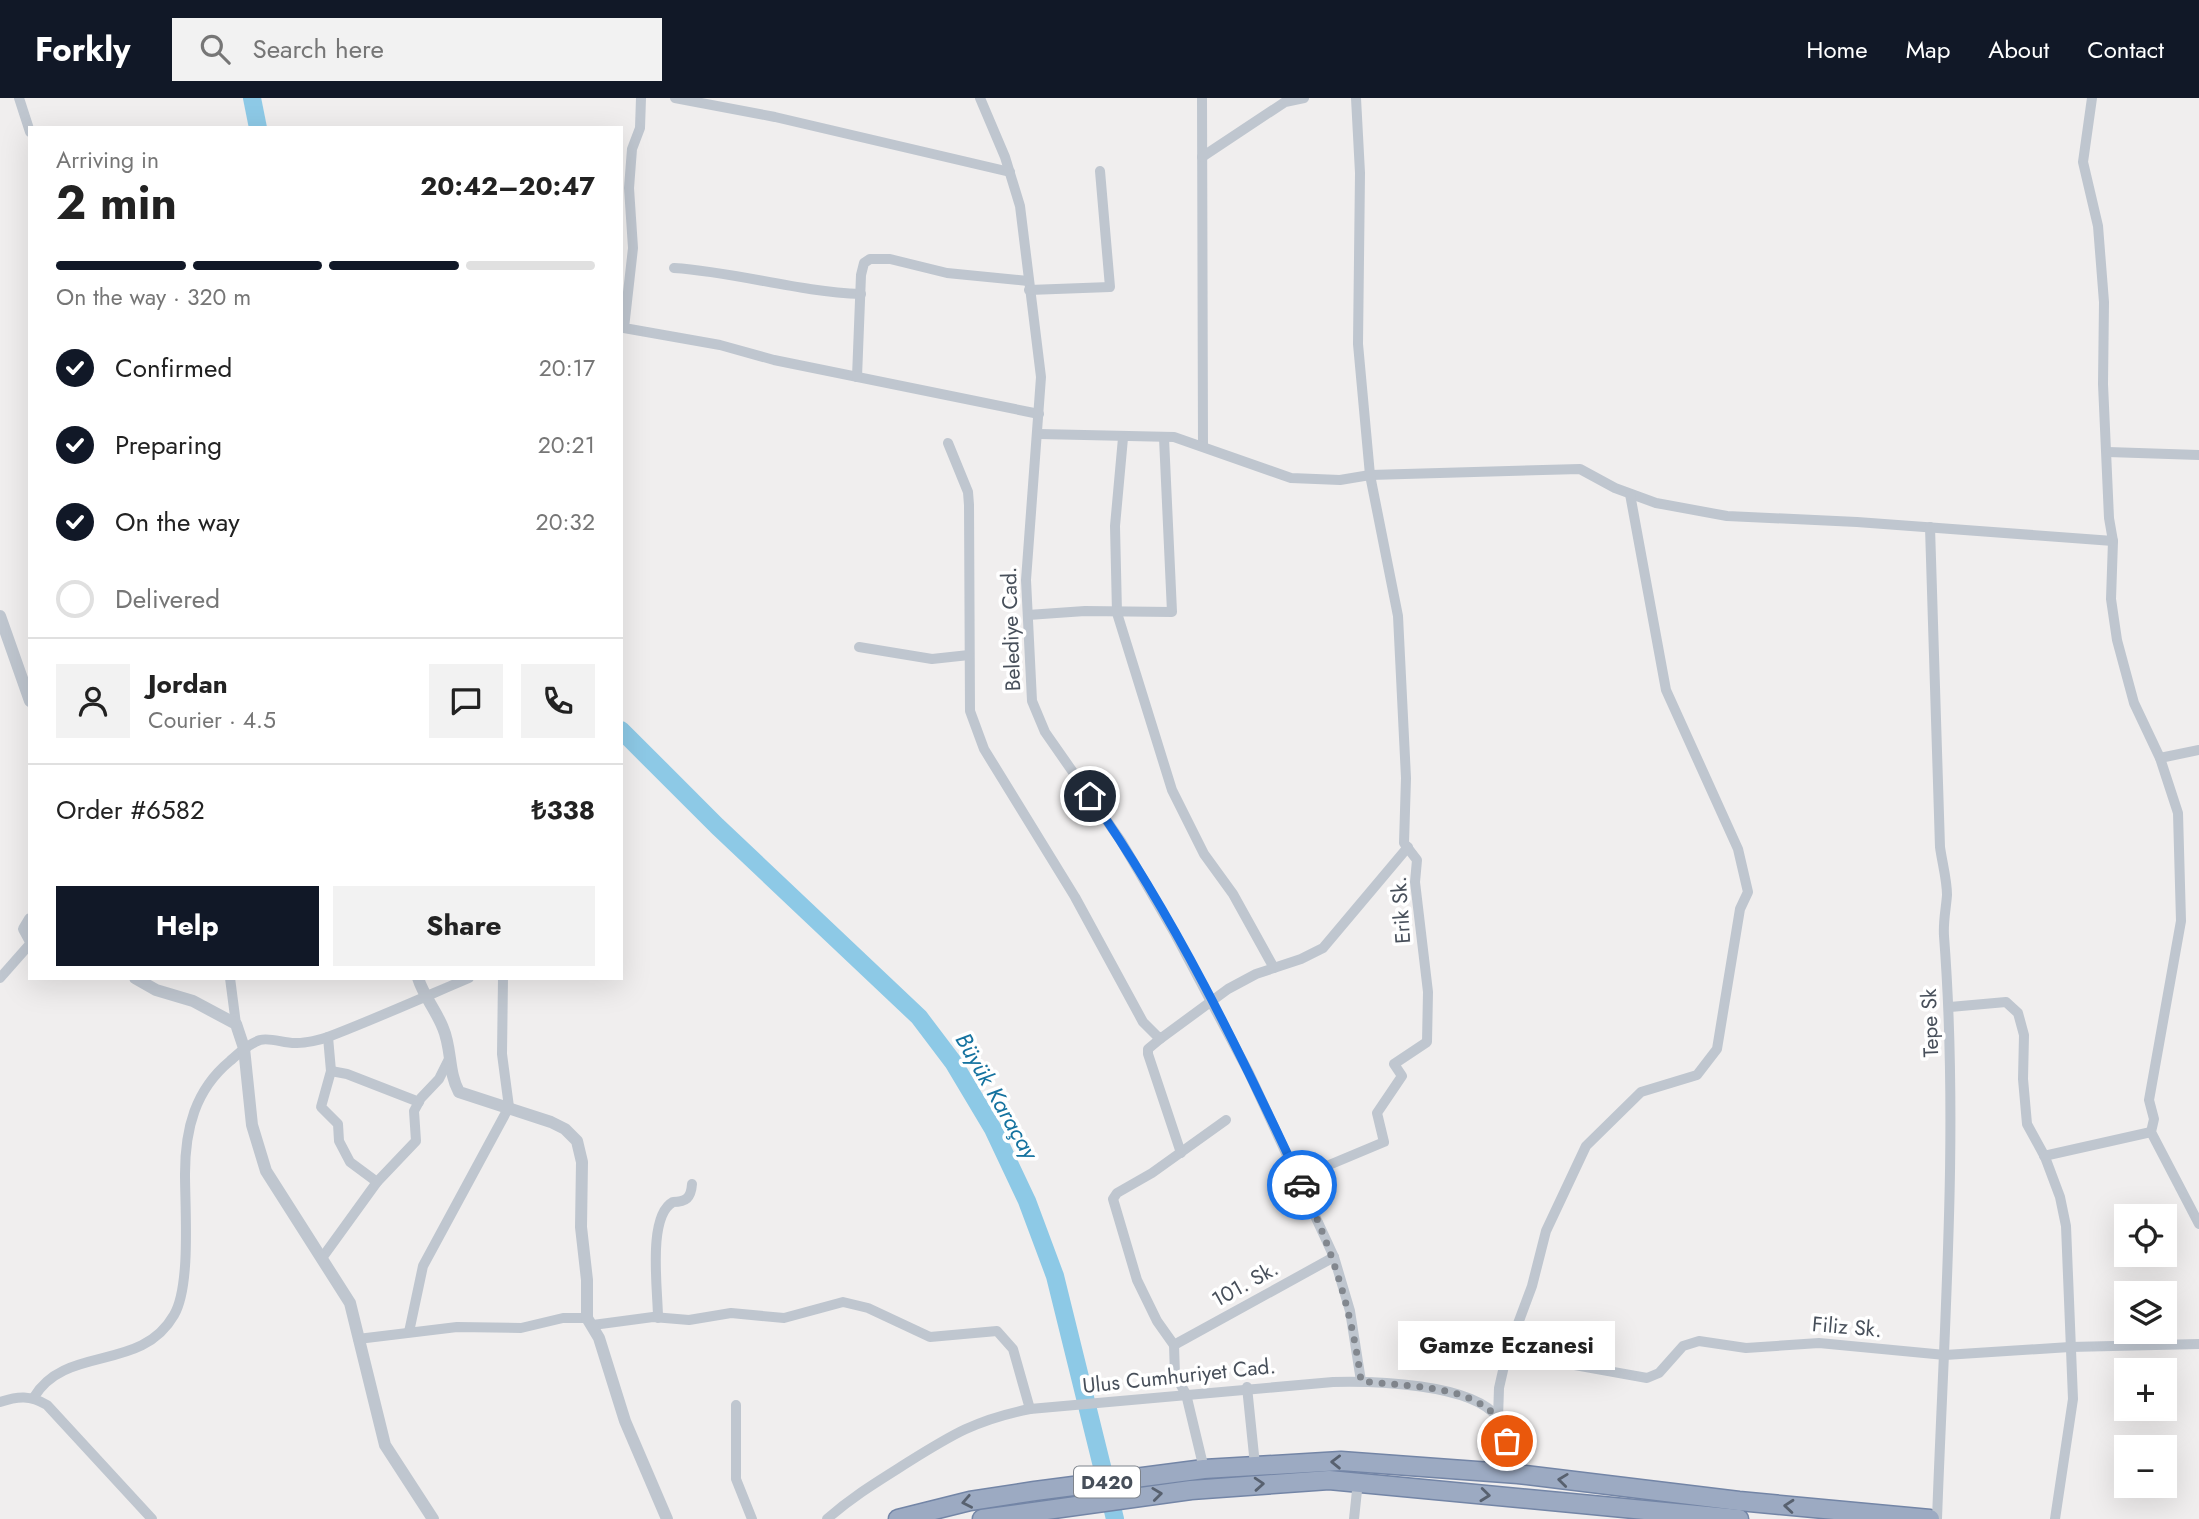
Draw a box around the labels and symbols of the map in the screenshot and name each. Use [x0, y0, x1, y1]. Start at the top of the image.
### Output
street label: Belediye Cad. [994, 566, 1028, 692]
pin [1060, 766, 1120, 826]
street label: Erik Sk. [1384, 875, 1418, 945]
street label: Tepe Sk [1914, 988, 1946, 1058]
water label: Büyük Karaçay [947, 1026, 1048, 1168]
courier [1267, 1150, 1337, 1220]
street label: 101. Sk. [1206, 1253, 1284, 1315]
street label: Filiz Sk. [1811, 1309, 1883, 1345]
callout: Gamze Eczanesi [1398, 1322, 1616, 1371]
street label: Ulus Cumhuriyet Cad. [1081, 1351, 1277, 1401]
pin [1477, 1411, 1537, 1471]
one-way arrow [1330, 1454, 1341, 1470]
road number: D420 [1074, 1466, 1140, 1498]
one-way arrow [1557, 1472, 1569, 1487]
one-way arrow [1253, 1476, 1264, 1491]
one-way arrow [1151, 1487, 1163, 1502]
one-way arrow [1479, 1488, 1491, 1503]
one-way arrow [961, 1494, 973, 1509]
one-way arrow [1783, 1498, 1794, 1513]

